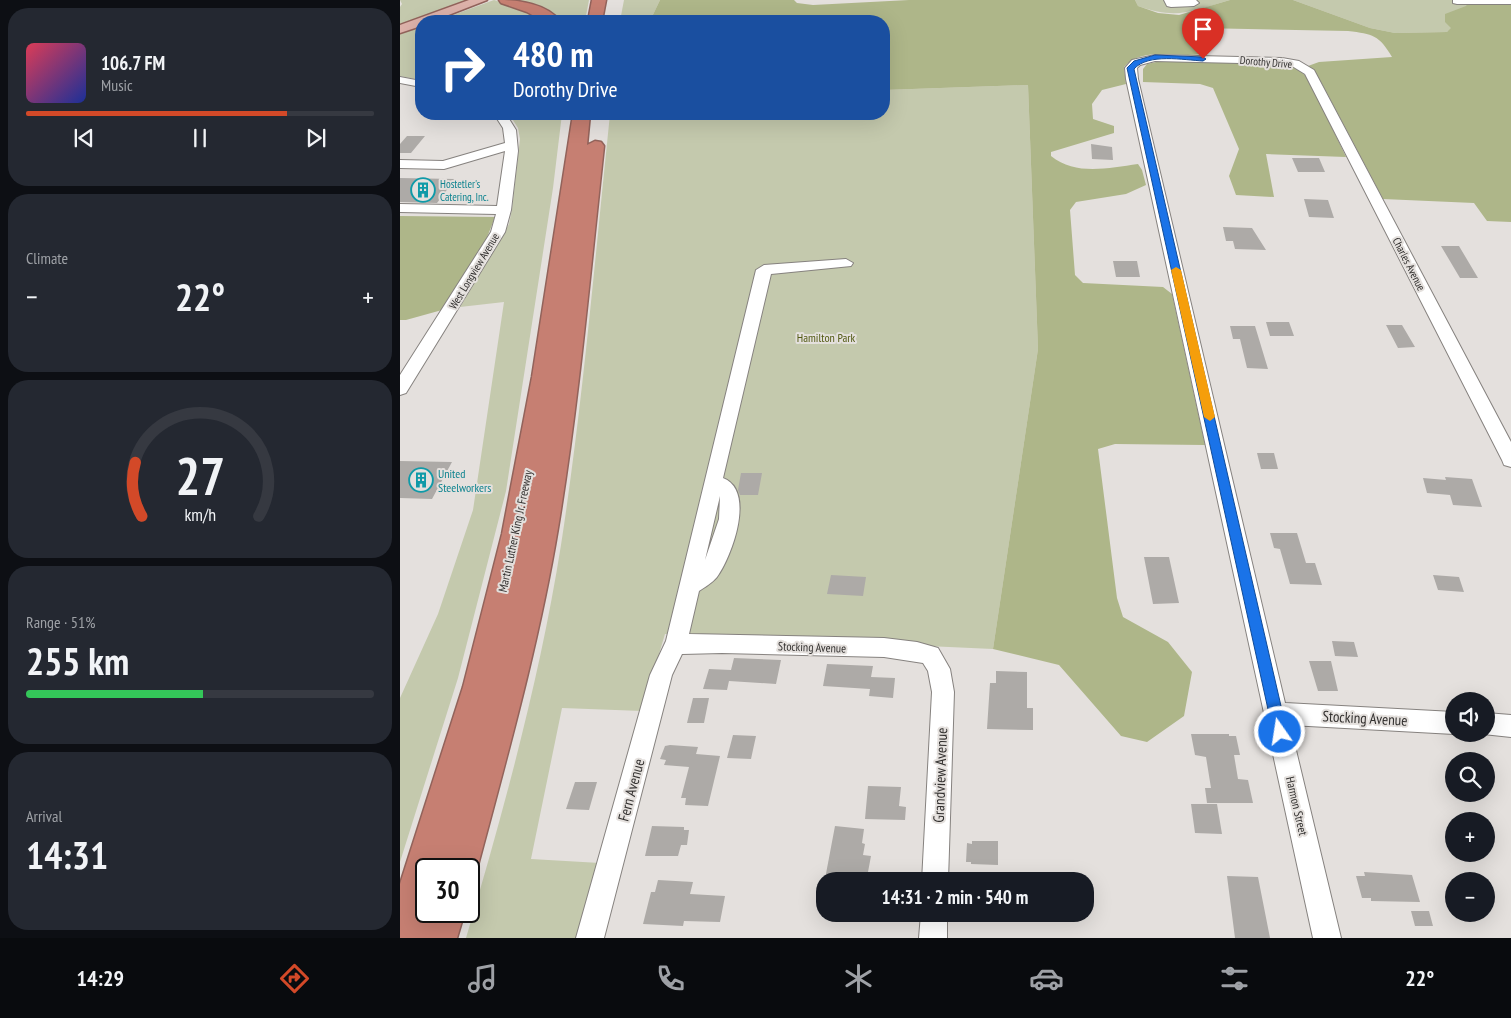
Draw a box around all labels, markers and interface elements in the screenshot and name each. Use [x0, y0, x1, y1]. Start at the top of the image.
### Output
pin [1182, 8, 1224, 59]
icon: arrive [1189, 15, 1217, 43]
text: 480 m [513, 31, 594, 77]
icon: right [430, 35, 495, 100]
text: 106.7 FM [101, 51, 165, 75]
street label: Dorothy Drive [1239, 53, 1293, 71]
text: Music [101, 75, 133, 95]
text: Dorothy Drive [513, 75, 618, 103]
icon: previous [70, 124, 98, 152]
icon: pause [186, 124, 214, 152]
icon: next [302, 124, 330, 152]
building icon: Hostetler's Catering, Inc. [410, 177, 436, 203]
place label: Hostetler's Catering, Inc. [440, 177, 489, 204]
street label: West Longview Avenue [446, 230, 502, 312]
street label: Charles Avenue [1390, 235, 1429, 293]
text: Climate [26, 248, 68, 268]
text: 22° [175, 272, 225, 321]
text: − [26, 278, 38, 315]
text: + [362, 278, 374, 315]
park label: Hamilton Park [797, 330, 856, 345]
text: 27 [175, 442, 225, 509]
place label: United Steelworkers [438, 466, 491, 495]
building icon: United Steelworkers [408, 467, 434, 493]
street label: Martin Luther King Jr. Freeway [495, 468, 535, 593]
text: km/h [184, 503, 216, 526]
text: Range · 51% [26, 612, 95, 632]
text: 255 km [26, 636, 129, 685]
street label: Stocking Avenue [778, 638, 846, 656]
map controls [1445, 692, 1495, 922]
button: sound [1445, 692, 1495, 742]
position arrow [1253, 705, 1305, 757]
street label: Stocking Avenue [1322, 706, 1408, 730]
street label: Grandview Avenue [929, 727, 951, 823]
button: search [1445, 752, 1495, 802]
street label: Fern Avenue [614, 757, 648, 823]
street label: Harmon Street [1283, 775, 1311, 838]
text: Arrival [26, 806, 62, 826]
button: + [1445, 812, 1495, 862]
text: 14:31 [26, 830, 108, 879]
speed limit sign: 30 [415, 858, 480, 923]
button: − [1445, 872, 1495, 922]
text: 14:31 · 2 min · 540 m [882, 885, 1028, 909]
icon: directions [277, 961, 312, 996]
icon: music [465, 961, 500, 996]
icon: phone [653, 961, 688, 996]
icon: climate [841, 961, 876, 996]
icon: car [1029, 961, 1064, 996]
icon: filters [1217, 961, 1252, 996]
text: 14:29 [77, 964, 124, 992]
text: 22° [1405, 964, 1434, 992]

